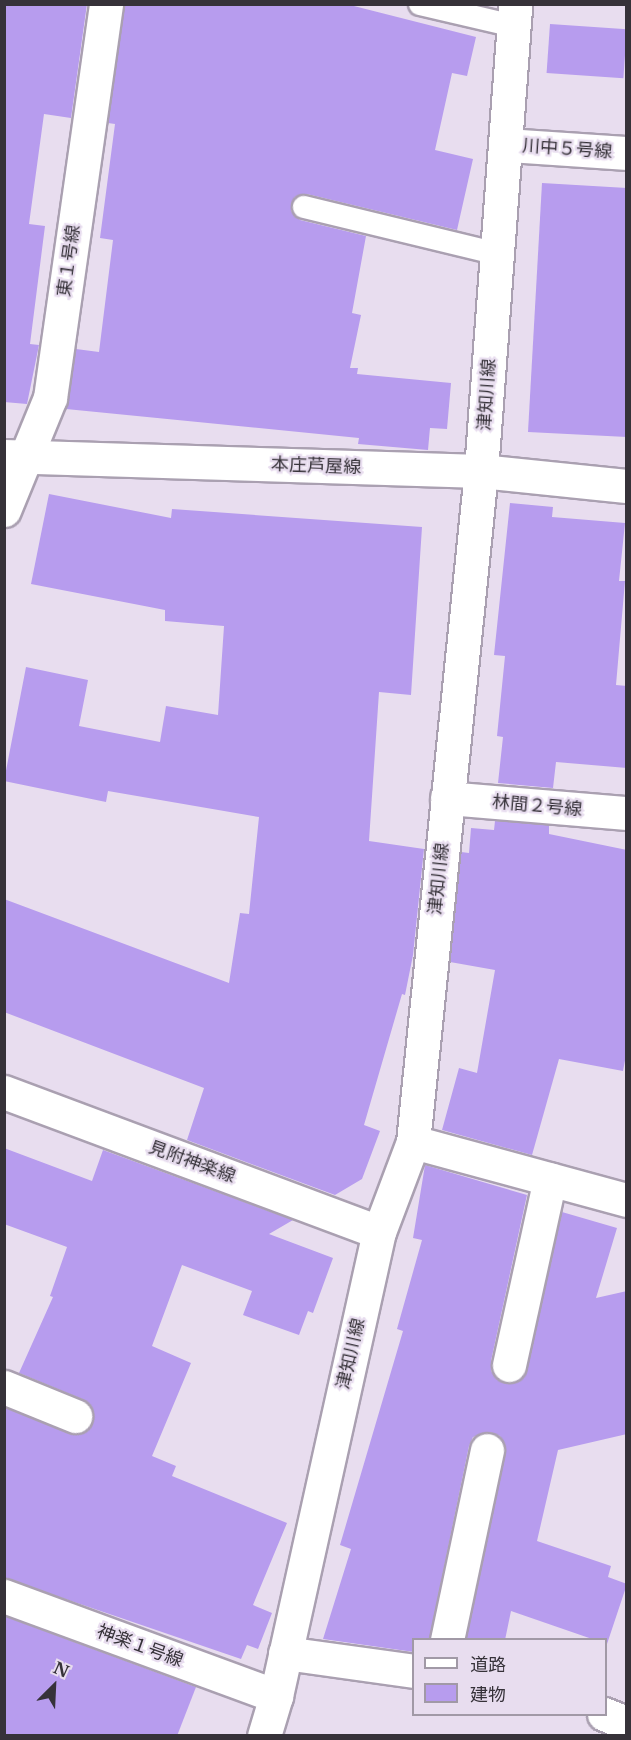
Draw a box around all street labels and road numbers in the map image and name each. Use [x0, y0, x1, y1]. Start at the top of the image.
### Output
street label: 川中５号線 [521, 135, 613, 163]
street label: 東１号線 [53, 224, 85, 298]
street label: 津知川線 [474, 358, 500, 432]
street label: 本庄芦屋線 [271, 454, 361, 478]
street label: 林間２号線 [491, 791, 583, 821]
street label: 津知川線 [424, 842, 454, 916]
street label: 見附神楽線 [146, 1136, 238, 1188]
street label: 津知川線 [332, 1316, 370, 1392]
street label: 神楽１号線 [94, 1620, 186, 1672]

